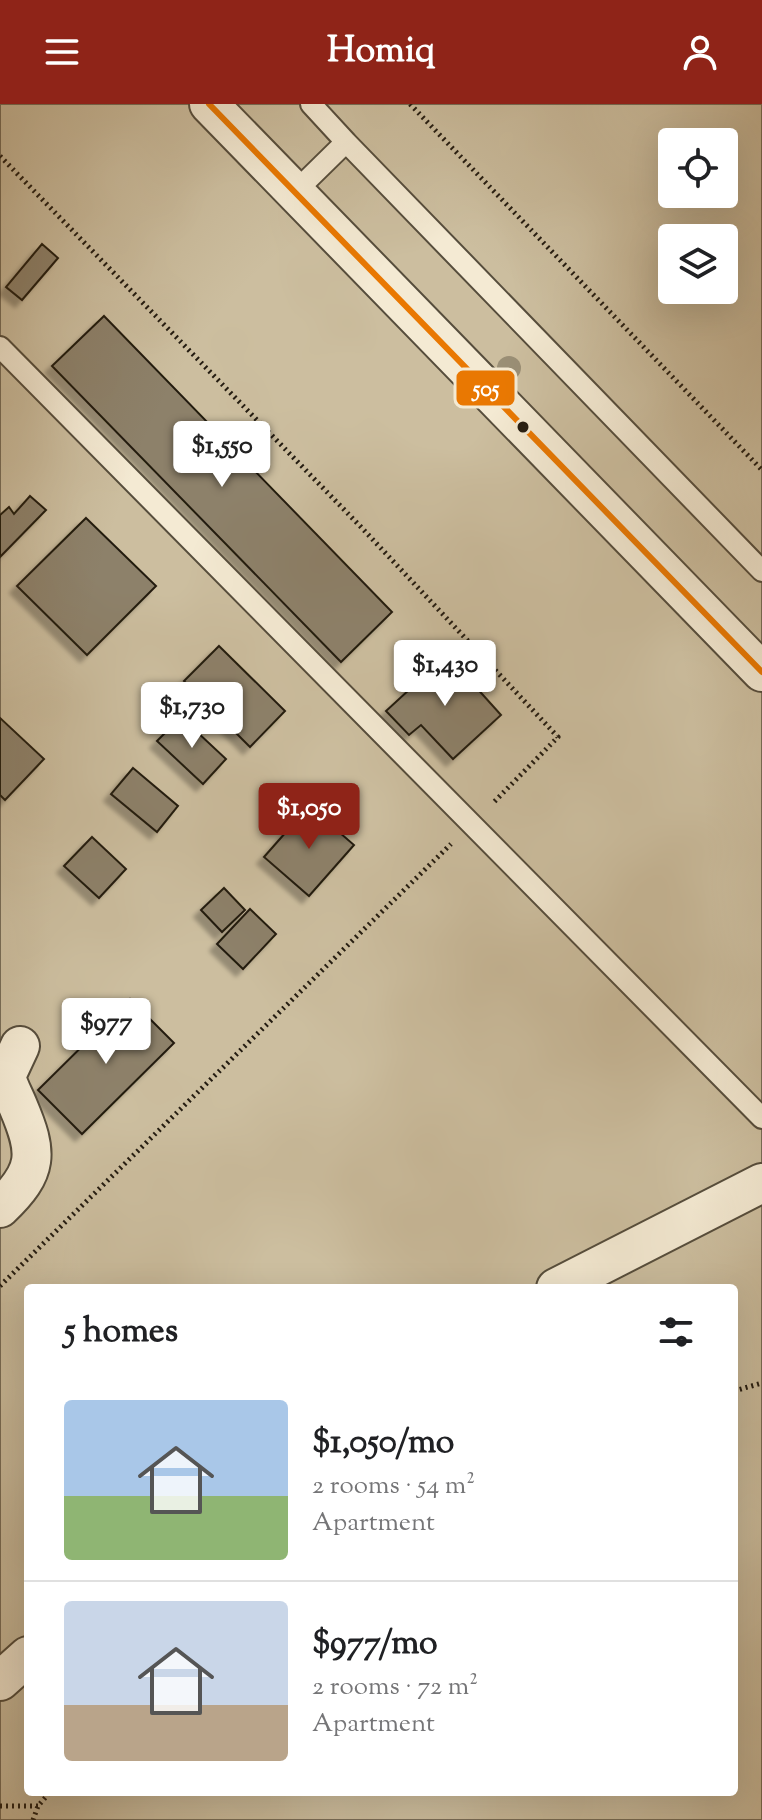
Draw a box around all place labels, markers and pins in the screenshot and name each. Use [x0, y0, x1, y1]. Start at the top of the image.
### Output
unlabelled marker [515, 419, 531, 435]
pin: $1,550 [157, 421, 287, 489]
pin: $1,430 [380, 640, 510, 708]
pin: $1,730 [127, 682, 257, 750]
pin: $1,050 [244, 783, 374, 851]
pin: $977 [59, 998, 153, 1066]

